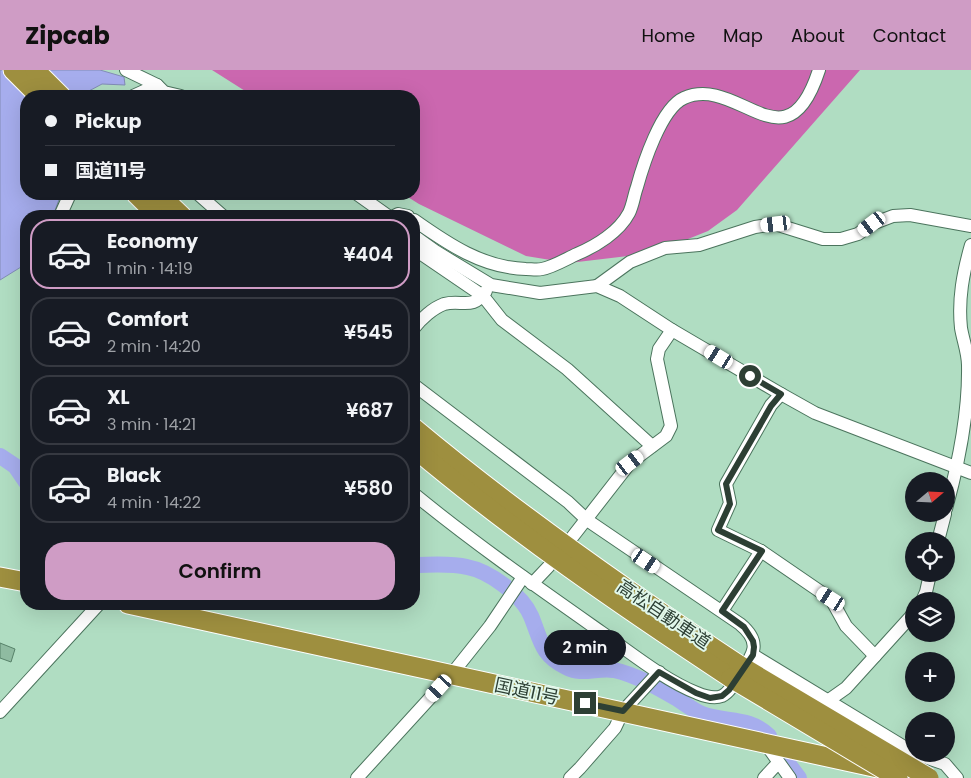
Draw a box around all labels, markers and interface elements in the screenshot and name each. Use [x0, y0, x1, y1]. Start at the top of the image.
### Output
text: Zipcab [25, 19, 110, 52]
text: Home [641, 23, 695, 48]
text: Map [723, 23, 763, 48]
text: About [791, 23, 845, 48]
text: Contact [873, 23, 946, 48]
text: Pickup [75, 108, 141, 135]
text: 国道11号 [75, 157, 146, 184]
car [855, 209, 888, 239]
car [760, 215, 791, 233]
text: Economy [107, 228, 198, 255]
icon: car [47, 232, 92, 277]
text: ¥404 [344, 241, 393, 268]
text: 1 min · 14:19 [107, 257, 193, 280]
text: Comfort [107, 306, 189, 333]
icon: car [47, 310, 92, 355]
text: ¥545 [344, 319, 393, 346]
text: 2 min · 14:20 [107, 335, 201, 358]
car [702, 343, 735, 371]
route start [739, 365, 761, 387]
text: XL [107, 384, 130, 411]
icon: car [47, 388, 92, 433]
text: ¥687 [346, 397, 393, 424]
text: 3 min · 14:21 [107, 413, 196, 436]
car [613, 448, 646, 478]
text: Black [107, 462, 161, 489]
icon: car [47, 466, 92, 511]
north arrow [905, 472, 955, 522]
map controls [905, 472, 955, 762]
text: ¥580 [344, 475, 393, 502]
text: 4 min · 14:22 [107, 491, 201, 514]
button: locate [905, 532, 955, 582]
button: Confirm [45, 542, 395, 600]
car [629, 546, 662, 576]
street label: 高松自動車道 [612, 573, 716, 655]
car [814, 585, 847, 613]
button: layers [905, 592, 955, 642]
callout: 2 min [544, 630, 626, 666]
text: 2 min [563, 636, 607, 659]
button: + [905, 652, 955, 702]
car [423, 672, 454, 704]
street label: 国道11号 [492, 672, 562, 710]
route end [574, 692, 596, 714]
button: − [905, 712, 955, 762]

